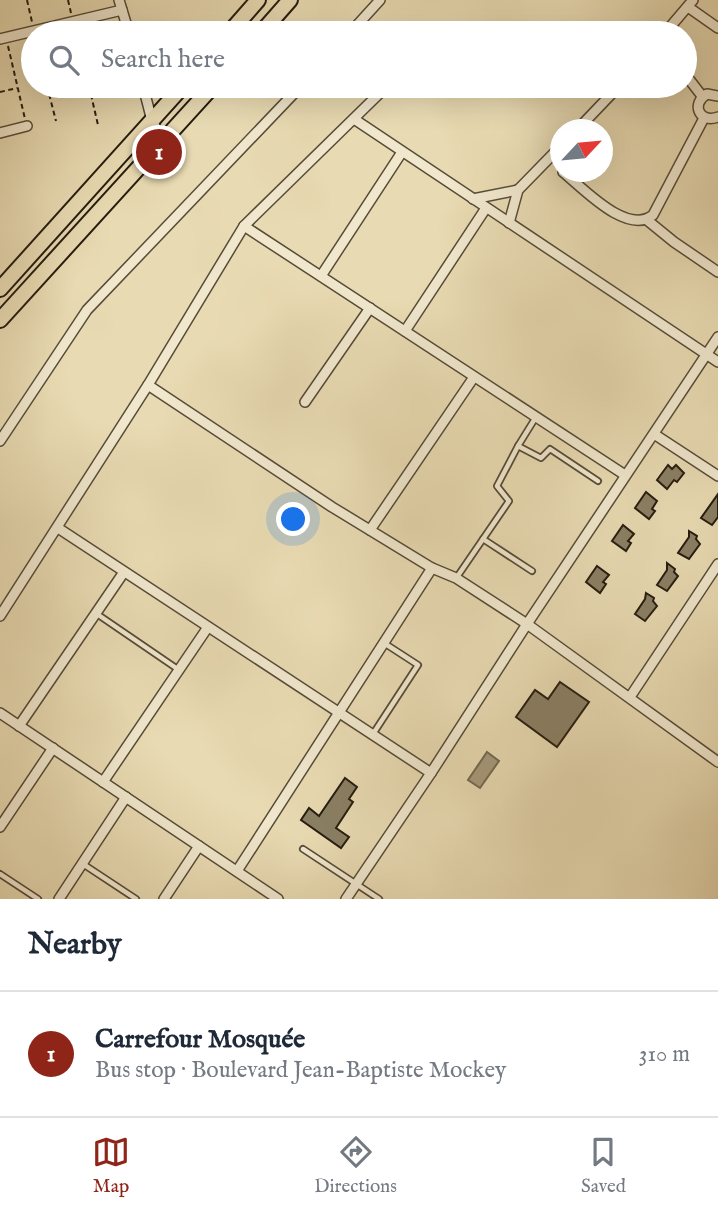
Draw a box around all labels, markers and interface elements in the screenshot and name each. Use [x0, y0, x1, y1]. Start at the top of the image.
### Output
search box [21, 21, 697, 98]
icon: search [45, 41, 83, 79]
text: Search here [101, 43, 225, 76]
north arrow [550, 119, 613, 182]
pin: 1 [136, 126, 182, 178]
your location [276, 502, 310, 536]
text: Nearby [28, 926, 121, 964]
text: Carrefour Mosquée [95, 1023, 305, 1056]
text: 1 [47, 1040, 55, 1069]
text: 310 m [639, 1040, 690, 1069]
text: Bus stop · Boulevard Jean-Baptiste Mockey [95, 1056, 506, 1085]
tab: Map [92, 1133, 130, 1199]
tab: Directions [314, 1133, 397, 1199]
tab: Saved [581, 1133, 626, 1199]

